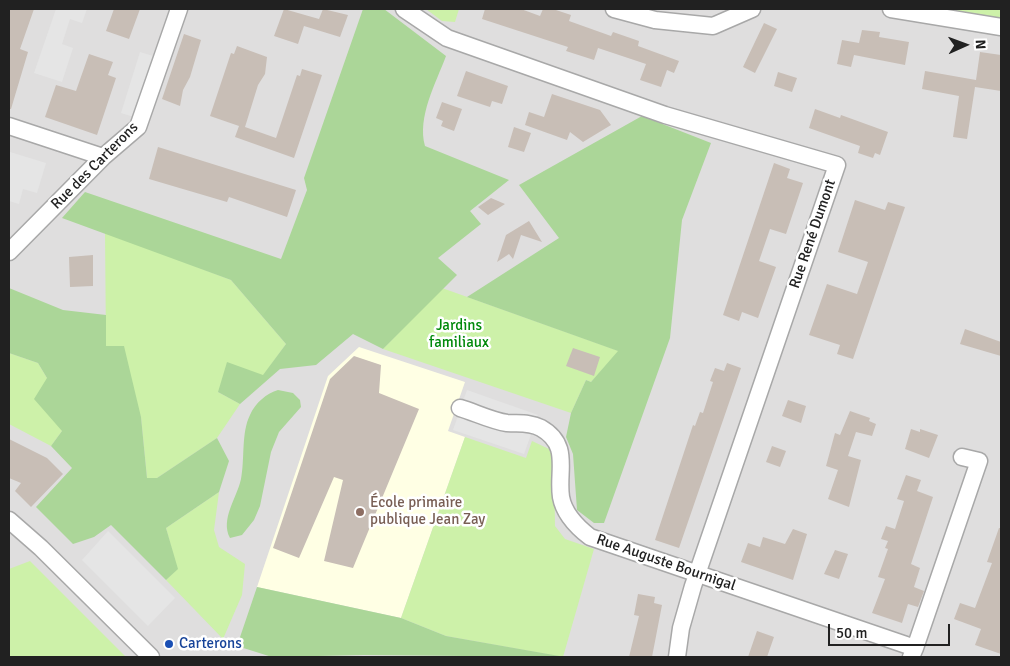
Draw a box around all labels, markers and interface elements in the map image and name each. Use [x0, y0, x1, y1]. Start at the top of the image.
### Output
north arrow [940, 20, 990, 70]
text: N [972, 39, 989, 50]
street label: Rue des Carterons [48, 119, 142, 213]
street label: Rue René Dumont [786, 177, 840, 291]
park label: Jardins familiaux [429, 317, 489, 352]
place label: École primaire publique Jean Zay [370, 494, 485, 529]
marker: École primaire publique Jean Zay [354, 506, 366, 518]
street label: Rue Auguste Bournigal [594, 531, 738, 595]
scale bar [830, 614, 952, 646]
text: 50 m [836, 624, 867, 642]
place label: Carterons [179, 635, 242, 653]
marker: Carterons [163, 638, 175, 650]

